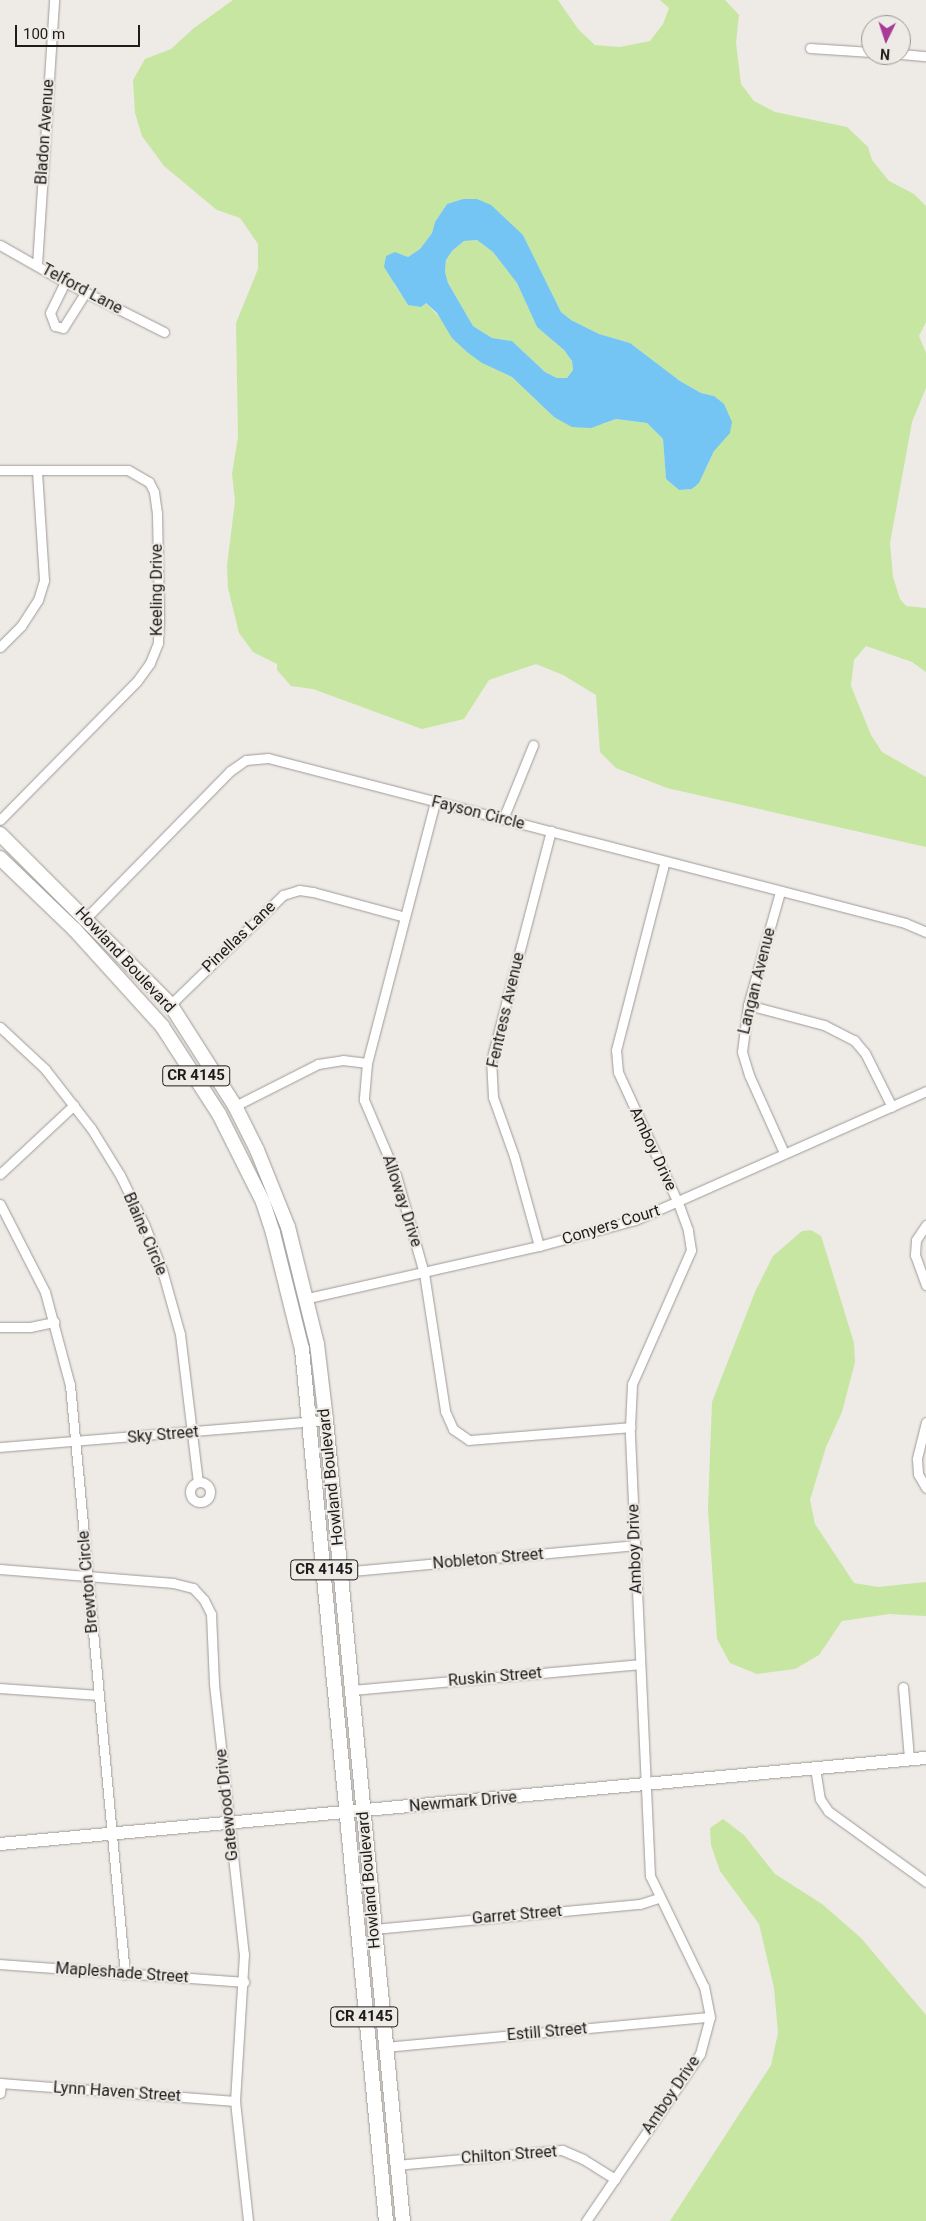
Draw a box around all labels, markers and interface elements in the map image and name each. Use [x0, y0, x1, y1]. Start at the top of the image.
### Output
scale bar [18, 15, 142, 47]
north arrow [861, 15, 911, 65]
text: 100 m [23, 25, 65, 43]
text: N [880, 46, 891, 62]
street label: Bladon Avenue [32, 79, 58, 185]
street label: Telford Lane [38, 260, 126, 318]
street label: Keeling Drive [147, 544, 167, 636]
street label: Fayson Circle [429, 792, 527, 834]
street label: Pinellas Lane [198, 897, 280, 977]
street label: Howland Boulevard [71, 903, 179, 1017]
street label: Langan Avenue [735, 926, 779, 1036]
street label: Fentress Avenue [483, 950, 529, 1070]
road number: CR 4145 [161, 1064, 231, 1088]
street label: Amboy Drive [625, 1104, 681, 1194]
street label: Alloway Drive [378, 1153, 426, 1249]
street label: Blaine Circle [119, 1190, 171, 1278]
street label: Conyers Court [560, 1201, 662, 1249]
street label: Howland Boulevard [314, 1407, 348, 1547]
street label: Sky Street [127, 1422, 199, 1448]
street label: Amboy Drive [624, 1504, 646, 1594]
street label: Brewton Circle [74, 1530, 102, 1634]
street label: Nobleton Street [432, 1545, 544, 1573]
road number: CR 4145 [289, 1558, 359, 1582]
street label: Ruskin Street [447, 1663, 543, 1691]
street label: Gatewood Drive [212, 1748, 242, 1862]
street label: Newmark Drive [408, 1788, 518, 1816]
street label: Howland Boulevard [353, 1811, 385, 1949]
street label: Garret Street [471, 1902, 563, 1928]
street label: Mapleshade Street [55, 1959, 189, 1987]
road number: CR 4145 [329, 2004, 399, 2030]
street label: Estill Street [506, 2019, 588, 2045]
street label: Amboy Drive [638, 2052, 704, 2138]
street label: Lynn Haven Street [53, 2078, 181, 2106]
street label: Chilton Street [460, 2142, 558, 2168]

